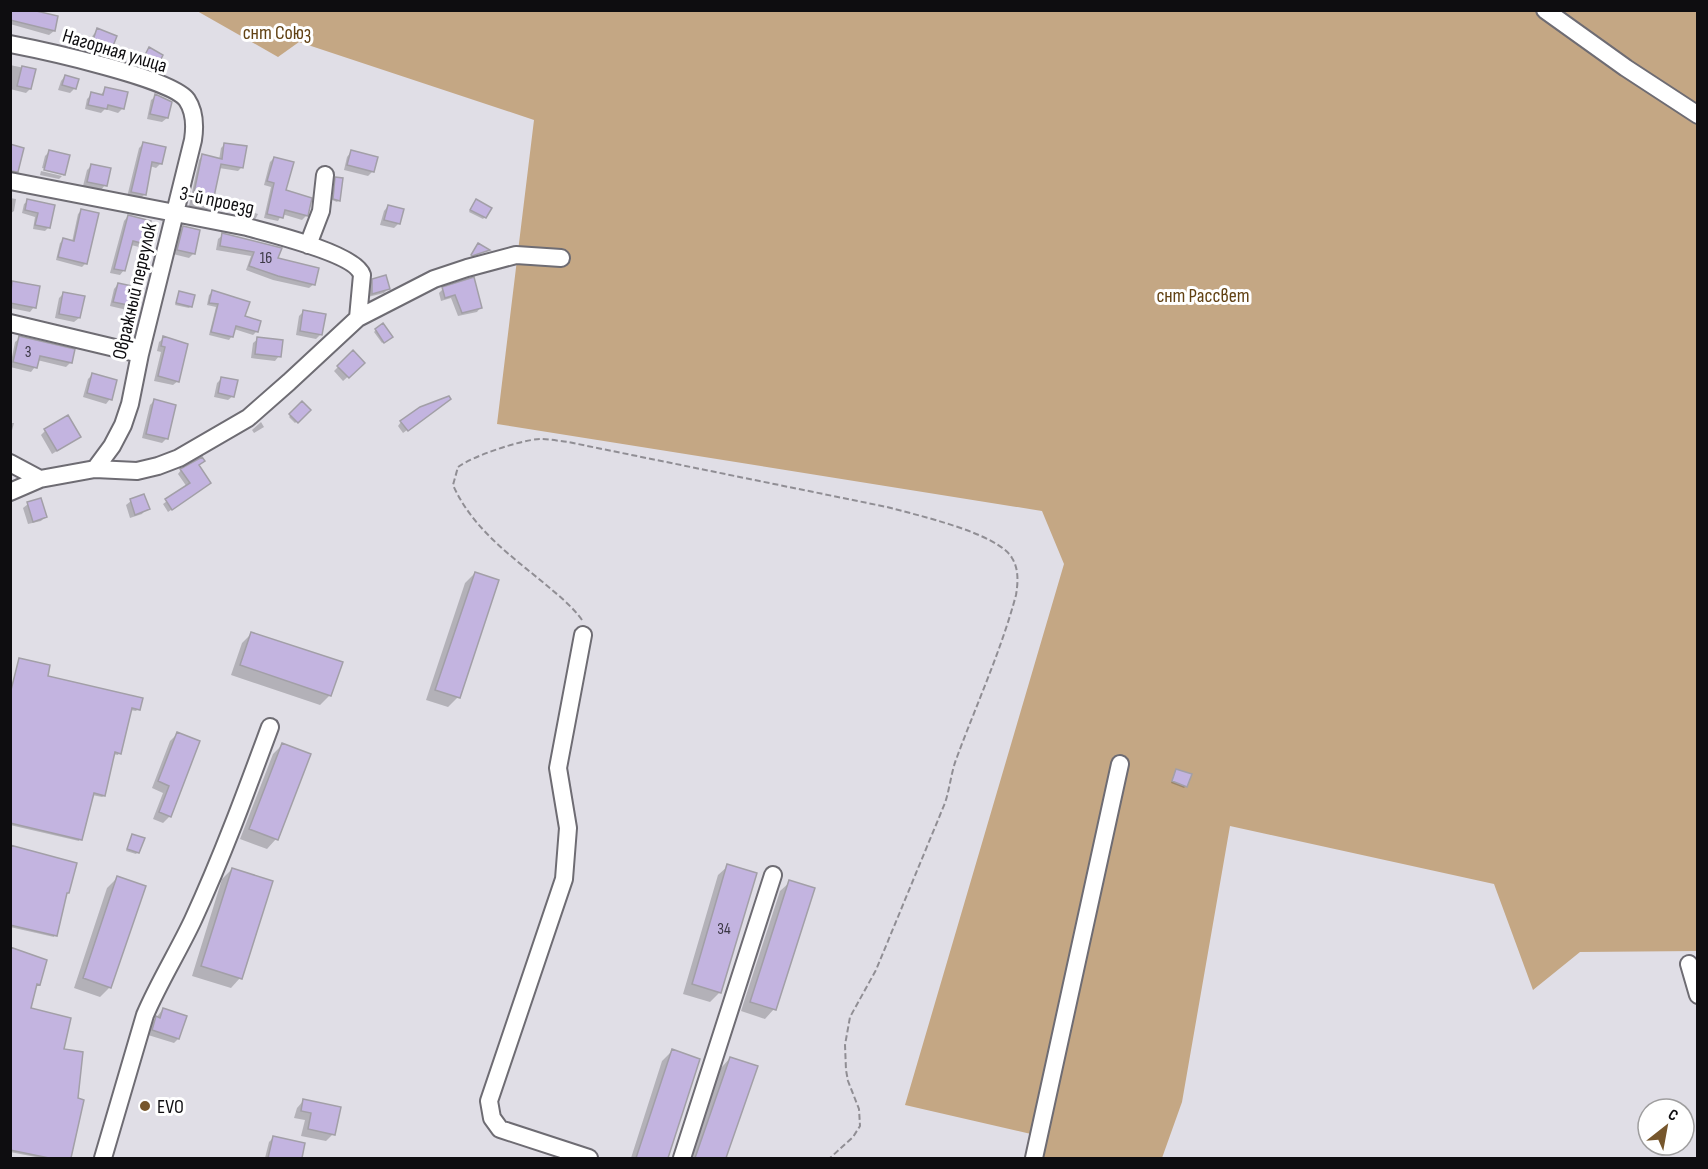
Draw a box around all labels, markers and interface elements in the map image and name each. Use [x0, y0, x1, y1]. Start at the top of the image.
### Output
park label: снт Союз [243, 21, 311, 45]
street label: Нагорная улица [60, 24, 170, 78]
street label: 3-й проезд [177, 181, 256, 221]
street label: Овражный переулок [108, 220, 162, 362]
house number: 16 [260, 249, 272, 268]
park label: снт Рассвет [1156, 284, 1250, 308]
house number: 3 [25, 343, 31, 362]
house number: 34 [717, 920, 731, 939]
place label: EVO [157, 1095, 184, 1119]
north arrow [1636, 1097, 1696, 1157]
marker: EVO [138, 1099, 152, 1113]
text: С [1665, 1105, 1681, 1126]

